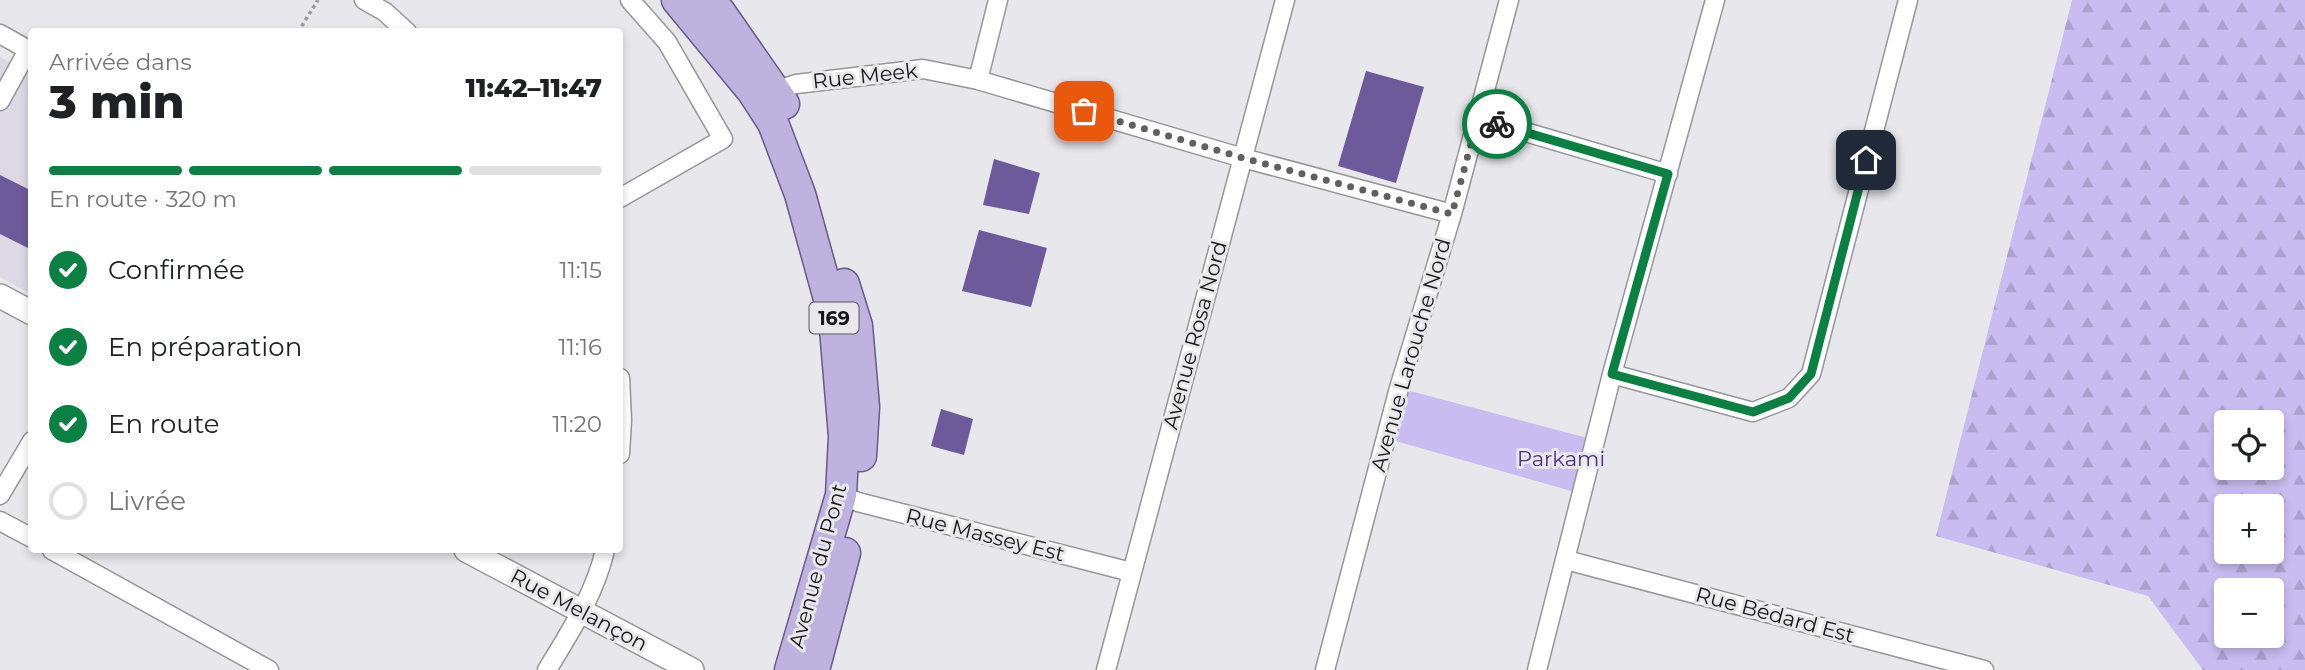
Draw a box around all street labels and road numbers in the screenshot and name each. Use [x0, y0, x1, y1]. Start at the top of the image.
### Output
street label: Rue Meek [811, 58, 919, 93]
street label: Avenue Larouche Nord [1365, 235, 1456, 474]
street label: Avenue Rosa Nord [1157, 238, 1232, 432]
road number: 169 [810, 302, 858, 334]
street label: Avenue du Pont [784, 481, 852, 651]
street label: Rue Massey Est [903, 503, 1067, 566]
street label: Rue Melançon [506, 563, 652, 656]
street label: Rue Bédard Est [1693, 581, 1857, 648]

